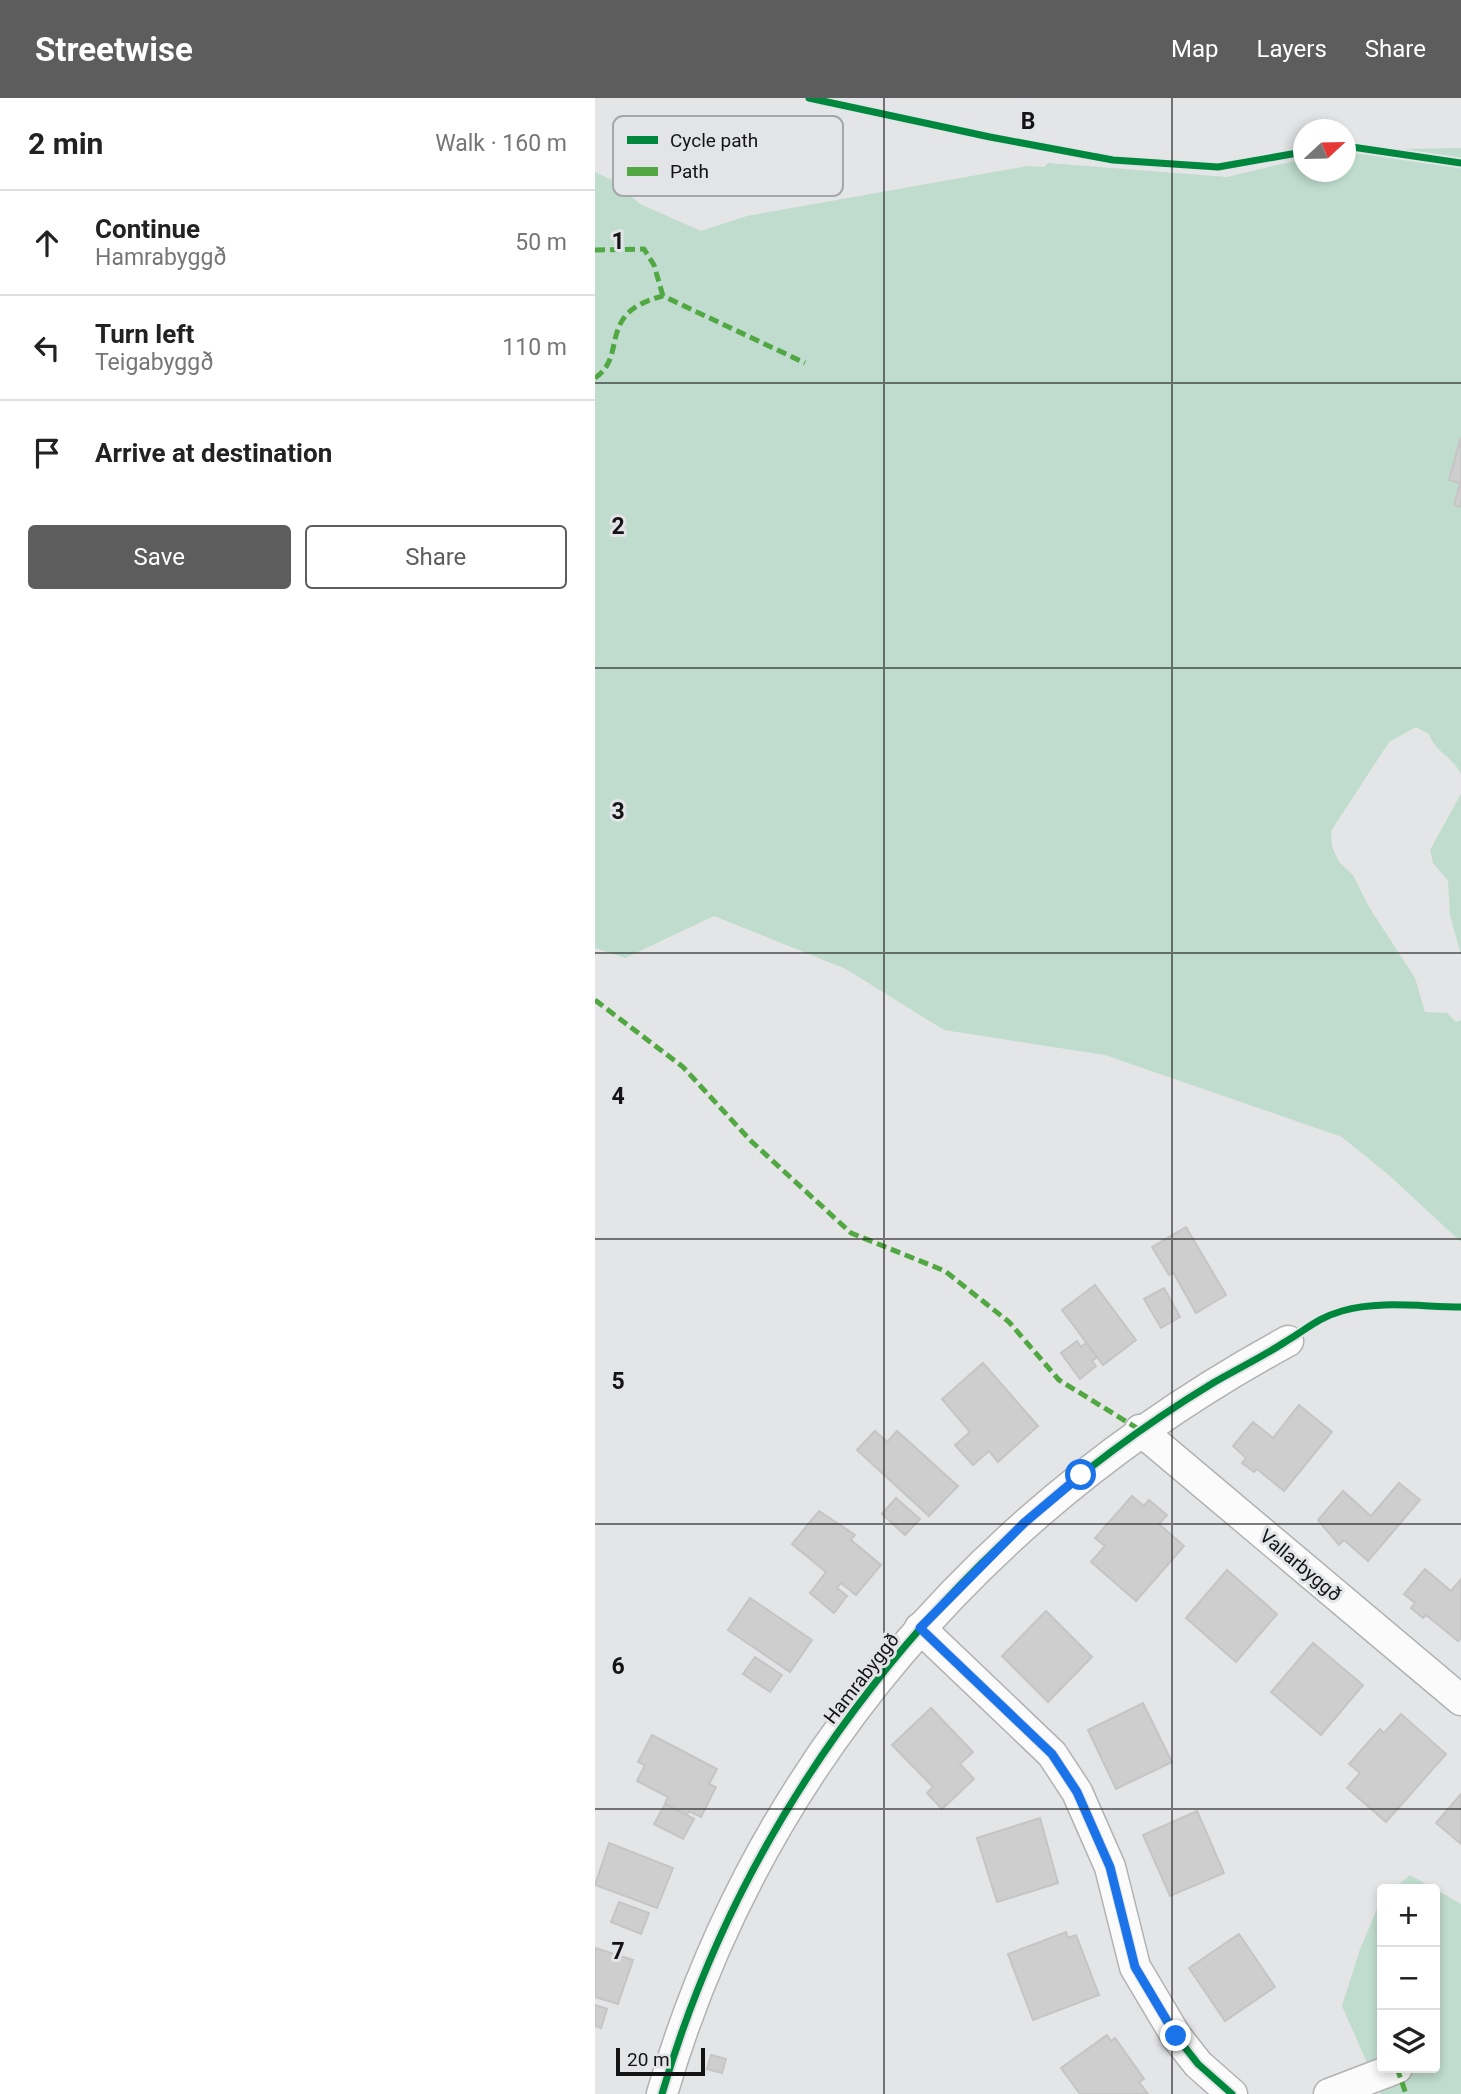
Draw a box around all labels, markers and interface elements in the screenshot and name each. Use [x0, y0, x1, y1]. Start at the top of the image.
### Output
text: Streetwise [35, 30, 193, 69]
text: Map [1171, 35, 1219, 63]
text: Layers [1257, 35, 1327, 63]
text: Share [1365, 35, 1426, 63]
text: B [1021, 108, 1035, 135]
legend [613, 116, 843, 196]
north arrow [1293, 119, 1356, 182]
text: 2 min [28, 126, 103, 161]
text: Cycle path [670, 129, 758, 152]
text: Walk · 160 m [435, 130, 567, 157]
text: Path [670, 160, 709, 183]
text: Continue [95, 214, 200, 244]
icon: ahead [28, 224, 66, 262]
text: 1 [611, 228, 625, 255]
text: 50 m [515, 229, 567, 256]
text: Hamrabyggð [95, 244, 227, 271]
text: Turn left [95, 319, 194, 349]
icon: left [28, 329, 66, 367]
text: 110 m [502, 334, 567, 361]
text: Teigabyggð [95, 349, 214, 376]
icon: arrive [28, 434, 66, 472]
text: Arrive at destination [95, 438, 332, 468]
text: 2 [611, 513, 625, 540]
button: Save [28, 525, 291, 589]
button: Share [305, 525, 567, 589]
text: 3 [611, 798, 625, 825]
text: 4 [611, 1083, 625, 1110]
text: 5 [611, 1368, 625, 1395]
route start [1065, 1459, 1096, 1490]
street label: Vallarbyggð [1255, 1524, 1346, 1606]
street label: Hamrabyggð [819, 1628, 904, 1728]
text: 6 [611, 1653, 625, 1680]
map controls [1377, 1884, 1440, 2073]
button: + [1377, 1884, 1440, 1947]
text: 7 [611, 1938, 625, 1965]
button: − [1377, 1947, 1440, 2010]
button: layers [1377, 2010, 1440, 2073]
route end [1160, 2020, 1191, 2051]
scale bar [616, 2045, 705, 2077]
text: 20 m [627, 2048, 670, 2071]

